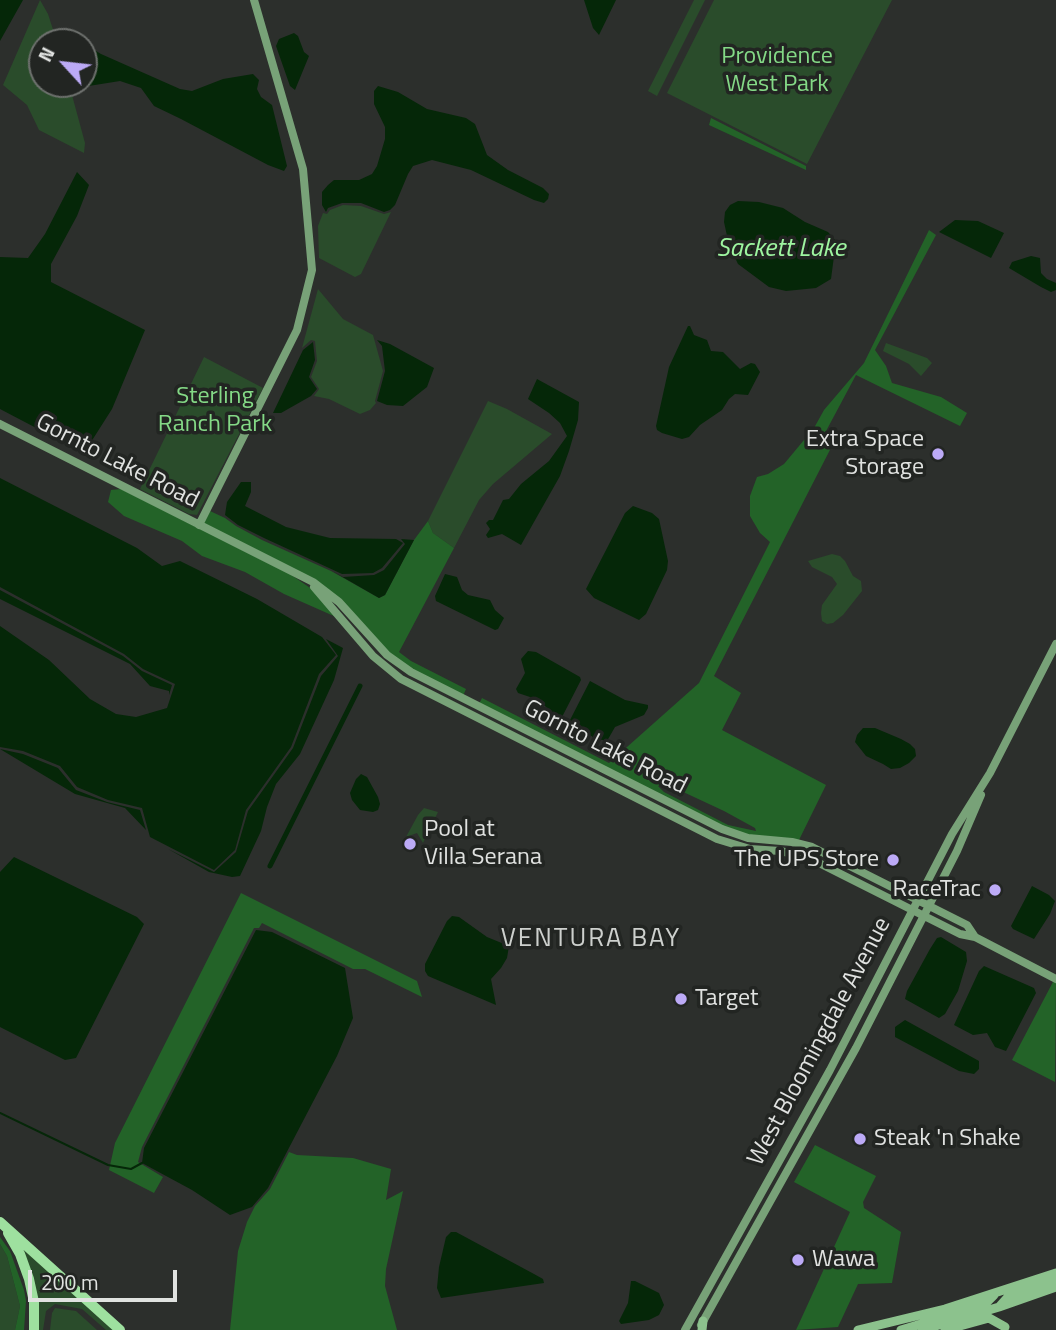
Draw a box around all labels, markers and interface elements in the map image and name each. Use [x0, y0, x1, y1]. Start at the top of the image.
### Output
north arrow [28, 28, 98, 98]
text: N [30, 42, 62, 67]
park label: Providence West Park [721, 43, 833, 99]
water label: Sackett Lake [716, 234, 846, 266]
park label: Sterling Ranch Park [158, 383, 272, 439]
street label: Gornto Lake Road [31, 409, 203, 515]
place label: Extra Space Storage [806, 426, 924, 482]
marker: Extra Space Storage [930, 446, 946, 462]
street label: Gornto Lake Road [519, 695, 691, 801]
place label: Pool at Villa Serana [424, 816, 542, 872]
marker: Pool at Villa Serana [402, 836, 418, 852]
place label: The UPS Store [734, 846, 879, 874]
marker: The UPS Store [885, 852, 901, 868]
place label: RaceTrac [893, 876, 981, 904]
marker: RaceTrac [987, 882, 1003, 898]
street label: West Bloomingdale Avenue [742, 913, 898, 1171]
district label: VENTURA BAY [502, 924, 680, 956]
place label: Target [695, 985, 758, 1013]
marker: Target [673, 991, 689, 1007]
place label: Steak 'n Shake [874, 1125, 1021, 1153]
marker: Steak 'n Shake [852, 1131, 868, 1147]
place label: Wawa [812, 1246, 875, 1274]
marker: Wawa [790, 1252, 806, 1268]
scale bar [32, 1256, 180, 1300]
text: 200 m [41, 1266, 98, 1298]

